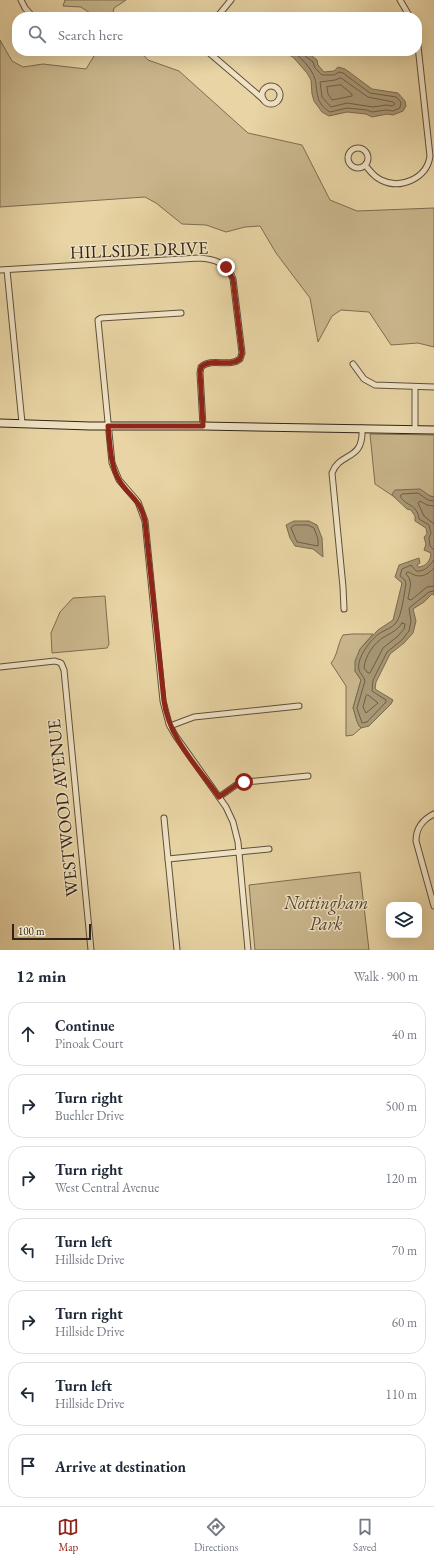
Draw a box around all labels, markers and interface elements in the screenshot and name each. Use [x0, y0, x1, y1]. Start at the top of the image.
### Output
search box [12, 12, 422, 56]
icon: search [26, 23, 48, 45]
text: Search here [58, 25, 123, 44]
street label: HILLSIDE DRIVE [69, 236, 208, 263]
route end [217, 258, 235, 276]
street label: WESTWOOD AVENUE [42, 718, 83, 898]
route start [235, 773, 253, 791]
park label: Nottingham Park [283, 891, 368, 935]
map controls [386, 902, 422, 938]
button: layers [386, 902, 422, 938]
scale bar [12, 922, 91, 941]
text: 100 m [18, 924, 45, 938]
text: 12 min [16, 965, 66, 987]
text: Walk · 900 m [354, 968, 418, 985]
text: Continue [55, 1016, 115, 1035]
icon: ahead [17, 1023, 39, 1045]
text: 40 m [392, 1026, 417, 1043]
text: Pinoak Court [55, 1035, 123, 1052]
text: Turn right [55, 1088, 123, 1107]
icon: right [17, 1095, 39, 1117]
text: 500 m [386, 1098, 417, 1115]
text: Buehler Drive [55, 1107, 124, 1124]
text: Turn right [55, 1160, 123, 1179]
icon: right [17, 1167, 39, 1189]
text: 120 m [386, 1170, 417, 1187]
text: West Central Avenue [55, 1179, 159, 1196]
text: Turn left [55, 1232, 112, 1251]
icon: left [17, 1239, 39, 1261]
text: 70 m [392, 1242, 417, 1259]
text: Hillside Drive [55, 1251, 124, 1268]
text: Turn right [55, 1304, 123, 1323]
icon: right [17, 1311, 39, 1333]
text: 60 m [392, 1314, 417, 1331]
text: Hillside Drive [55, 1323, 124, 1340]
text: Turn left [55, 1376, 112, 1395]
icon: left [17, 1383, 39, 1405]
text: 110 m [386, 1386, 417, 1403]
text: Hillside Drive [55, 1395, 124, 1412]
icon: arrive [17, 1455, 39, 1477]
text: Arrive at destination [55, 1457, 186, 1476]
tab: Map [57, 1516, 79, 1554]
tab: Directions [194, 1516, 238, 1554]
tab: Saved [353, 1516, 377, 1554]

